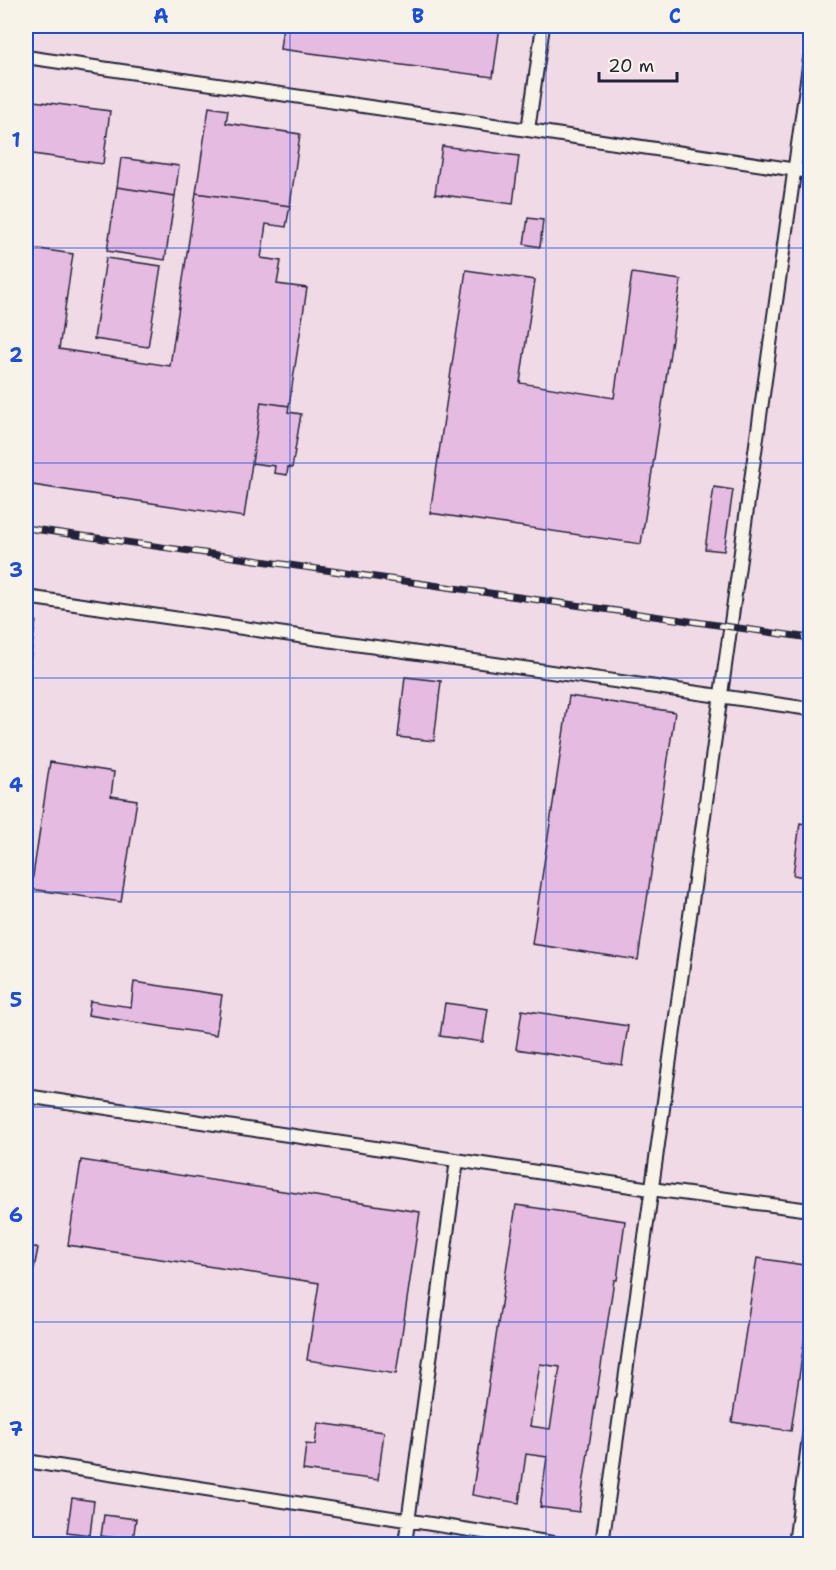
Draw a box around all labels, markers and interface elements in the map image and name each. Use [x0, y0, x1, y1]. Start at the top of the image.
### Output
text: A [153, 3, 169, 29]
text: B [412, 3, 424, 29]
text: C [669, 3, 681, 29]
scale bar [599, 45, 677, 83]
text: 20 m [608, 54, 654, 78]
text: 1 [11, 127, 21, 153]
text: 2 [9, 342, 23, 368]
text: 3 [9, 557, 23, 583]
text: 4 [9, 772, 23, 798]
text: 5 [10, 987, 22, 1013]
text: 6 [9, 1202, 23, 1228]
text: 7 [9, 1416, 23, 1442]

